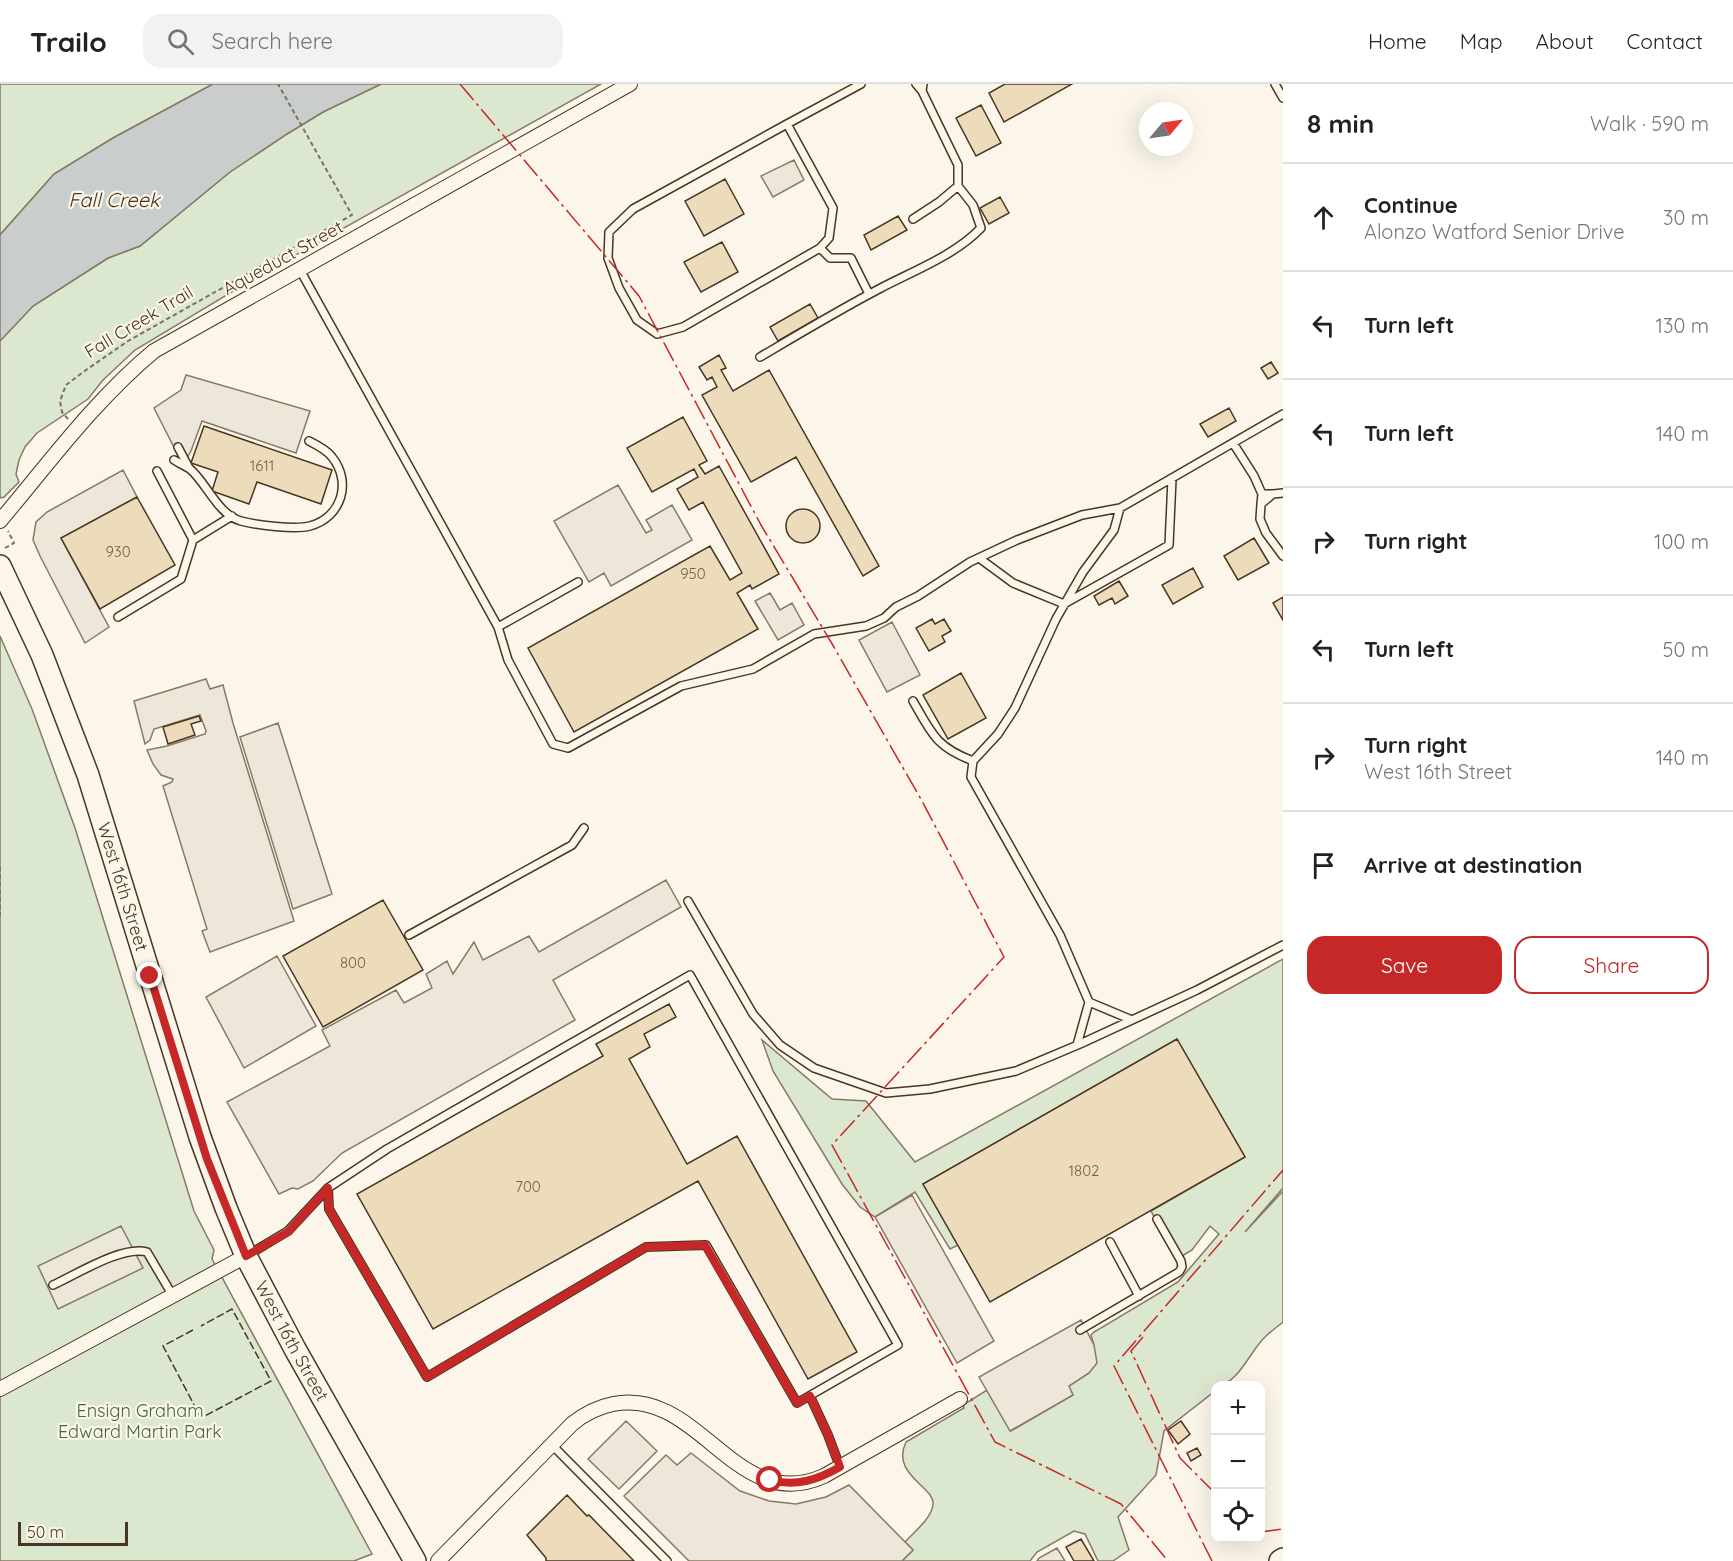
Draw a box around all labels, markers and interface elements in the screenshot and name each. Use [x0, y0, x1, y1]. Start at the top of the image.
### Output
search box [143, 14, 563, 68]
text: Trailo [30, 24, 107, 59]
icon: search [164, 25, 197, 58]
text: Search here [212, 27, 333, 55]
text: Home [1368, 28, 1427, 54]
text: Map [1460, 28, 1503, 54]
text: About [1536, 28, 1594, 54]
text: Contact [1627, 28, 1703, 54]
north arrow [1139, 102, 1193, 156]
text: 8 min [1307, 107, 1374, 140]
text: Walk · 590 m [1590, 111, 1709, 136]
water label: Fall Creek [68, 187, 162, 212]
text: Continue [1364, 191, 1458, 219]
icon: ahead [1307, 201, 1340, 234]
text: 30 m [1663, 205, 1709, 230]
street label: Aqueduct Street [219, 215, 347, 300]
text: Alonzo Watford Senior Drive [1364, 219, 1625, 244]
street label: Fall Creek Trail [80, 280, 197, 363]
icon: left [1307, 309, 1340, 342]
text: Turn left [1364, 311, 1454, 339]
text: 130 m [1656, 313, 1709, 338]
icon: left [1307, 417, 1340, 450]
text: Turn left [1364, 419, 1454, 447]
text: 140 m [1656, 421, 1709, 446]
house number: 1611 [250, 456, 274, 475]
icon: right [1307, 525, 1340, 558]
text: Turn right [1364, 527, 1468, 555]
text: 100 m [1654, 529, 1709, 554]
house number: 930 [105, 542, 131, 561]
house number: 950 [680, 564, 706, 583]
icon: left [1307, 633, 1340, 666]
text: Turn left [1364, 635, 1454, 663]
text: 50 m [1663, 637, 1709, 662]
text: Turn right [1364, 731, 1468, 759]
icon: right [1307, 741, 1340, 774]
text: 140 m [1656, 745, 1709, 770]
text: West 16th Street [1364, 759, 1512, 784]
street label: West 16th Street [92, 819, 154, 954]
icon: arrive [1307, 849, 1340, 882]
text: Arrive at destination [1364, 851, 1582, 879]
button: Save [1307, 936, 1502, 994]
button: Share [1514, 936, 1709, 994]
house number: 800 [340, 953, 366, 972]
route end [136, 962, 162, 988]
house number: 1802 [1069, 1161, 1099, 1180]
house number: 700 [515, 1177, 541, 1196]
street label: West 16th Street [250, 1277, 334, 1405]
map controls [1211, 1381, 1265, 1543]
button: + [1211, 1381, 1265, 1435]
park label: Ensign Graham Edward Martin Park [58, 1399, 222, 1443]
button: − [1211, 1435, 1265, 1489]
route start [756, 1466, 782, 1492]
button: locate [1211, 1489, 1265, 1543]
scale bar [18, 1519, 128, 1546]
text: 50 m [27, 1522, 64, 1542]

